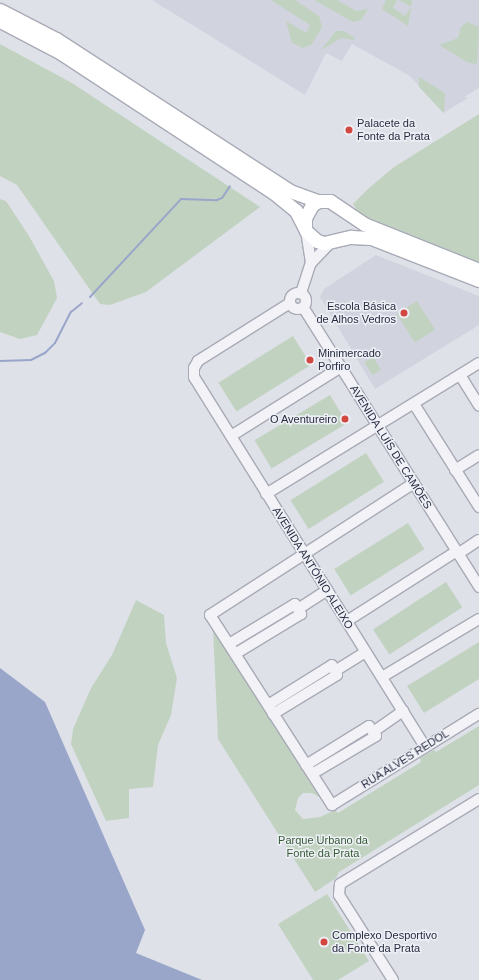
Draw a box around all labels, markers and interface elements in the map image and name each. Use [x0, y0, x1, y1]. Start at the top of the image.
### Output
place label: Palacete da Fonte da Prata [357, 117, 430, 143]
marker: Palacete da Fonte da Prata [344, 125, 354, 135]
place label: Escola Básica de Alhos Vedros [316, 300, 396, 326]
marker: Escola Básica de Alhos Vedros [399, 308, 409, 318]
place label: Minimercado Porfiro [318, 347, 381, 373]
marker: Minimercado Porfiro [305, 355, 315, 365]
street label: AVENIDA LUÍS DE CAMÕES [347, 382, 435, 512]
place label: O Aventureiro [269, 412, 337, 426]
marker: O Aventureiro [340, 414, 350, 424]
street label: AVENIDA ANTÓNIO ALEIXO [269, 504, 357, 632]
street label: RUA ALVES REDOL [358, 726, 452, 792]
park label: Parque Urbano da Fonte da Prata [278, 834, 368, 860]
place label: Complexo Desportivo da Fonte da Prata [332, 929, 437, 955]
marker: Complexo Desportivo da Fonte da Prata [319, 937, 329, 947]

